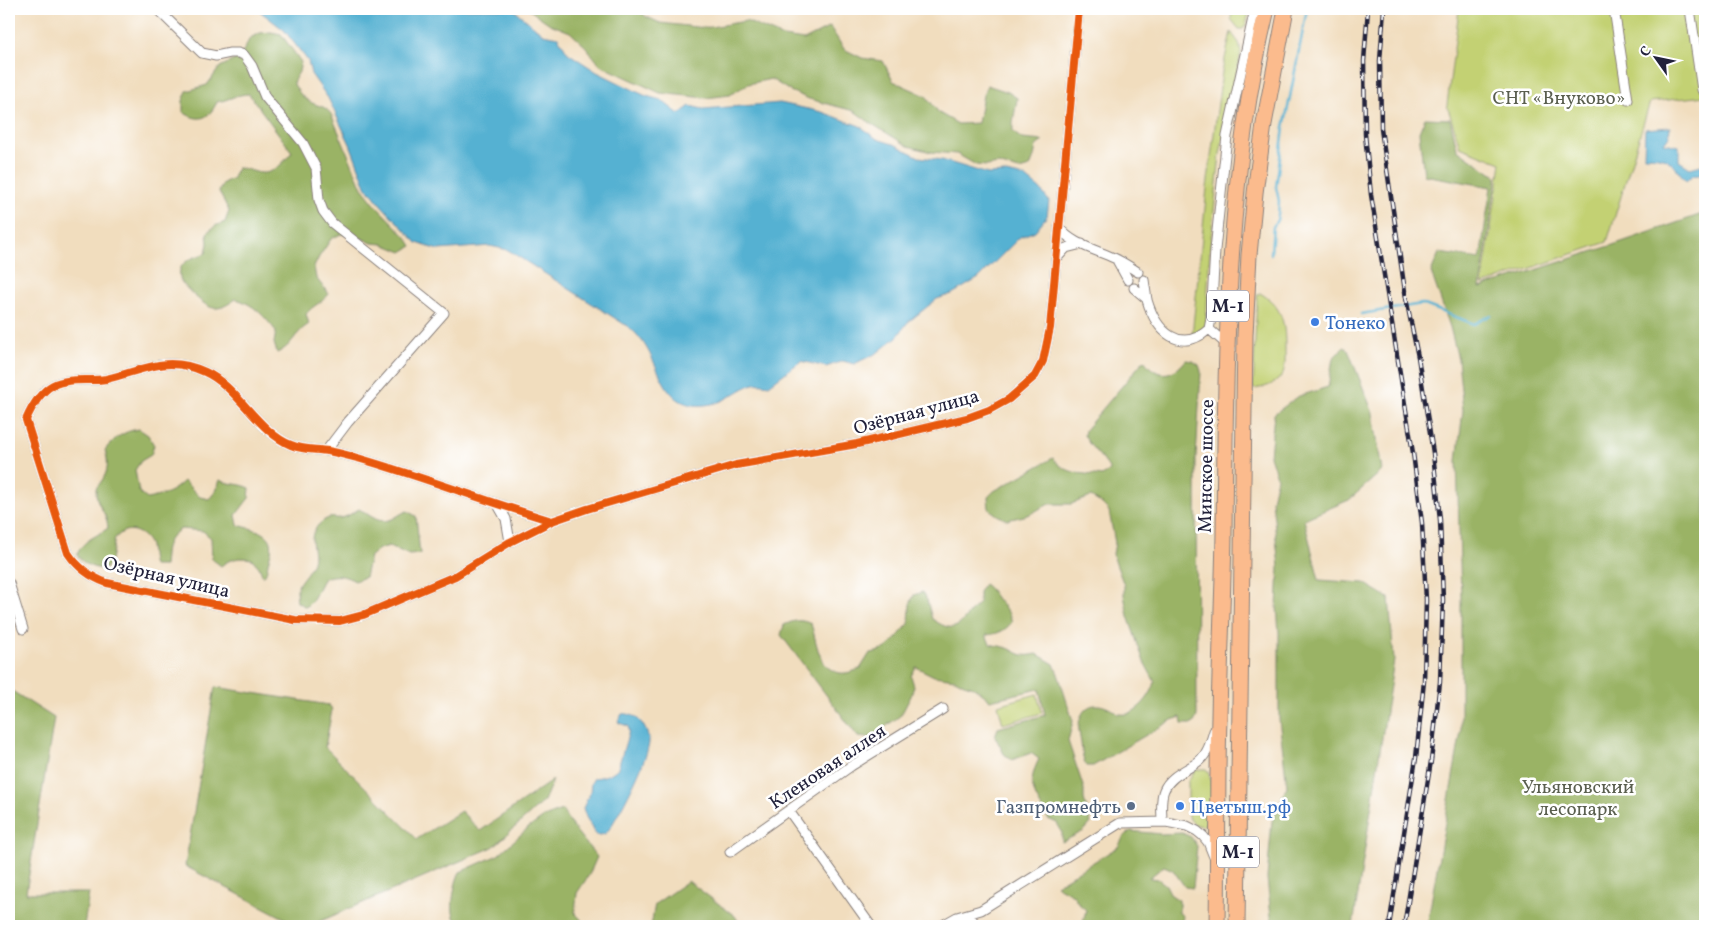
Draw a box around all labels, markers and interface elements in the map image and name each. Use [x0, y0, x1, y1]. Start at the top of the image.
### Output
north arrow [1632, 32, 1682, 82]
text: С [1636, 43, 1657, 61]
park label: СНТ «Внуково» [1493, 86, 1625, 112]
road number: М-1 [1207, 290, 1249, 322]
place label: Тонеко [1325, 311, 1385, 337]
marker: Тонеко [1309, 316, 1321, 328]
street label: Озёрная улица [851, 384, 982, 442]
street label: Минское шоссе [1193, 399, 1221, 533]
street label: Озёрная улица [101, 551, 232, 605]
street label: Кленовая аллея [765, 719, 892, 816]
park label: Ульяновский лесопарк [1522, 775, 1634, 823]
place label: Газпромнефть [996, 795, 1121, 821]
place label: Цветыш.рф [1190, 795, 1291, 821]
marker: Газпромнефть [1125, 800, 1137, 812]
marker: Цветыш.рф [1174, 800, 1186, 812]
road number: М-1 [1217, 836, 1259, 868]

